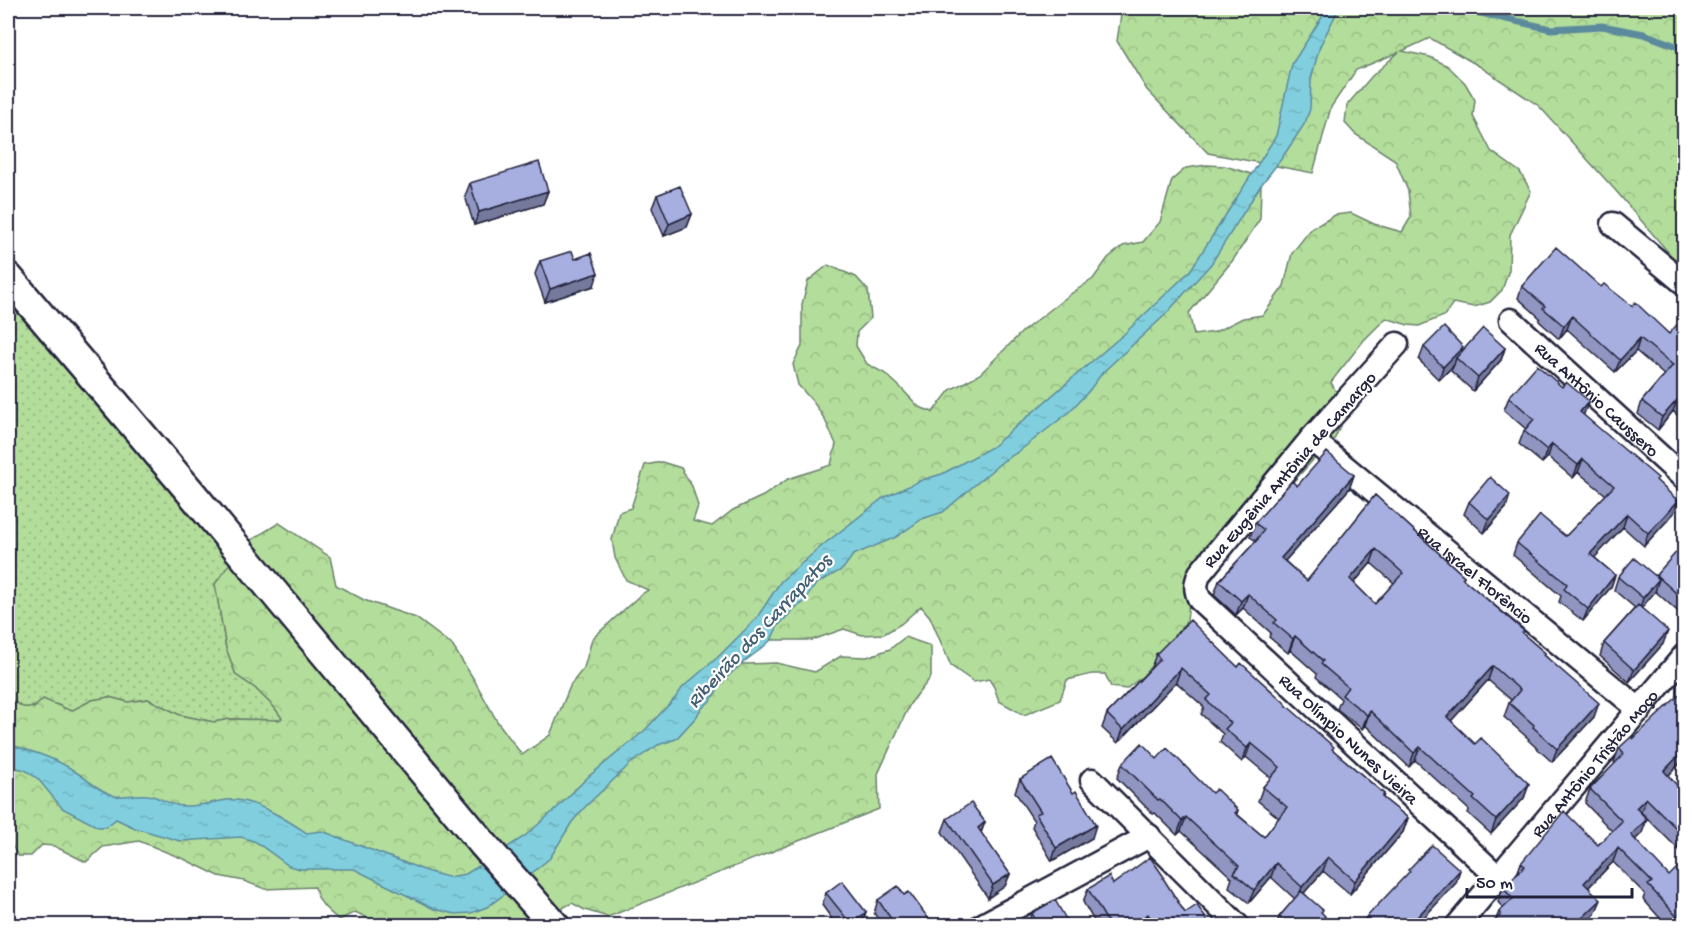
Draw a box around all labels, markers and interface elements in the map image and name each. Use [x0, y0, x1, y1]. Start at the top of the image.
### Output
street label: Rua Antônio Caussero [1529, 339, 1662, 463]
street label: Rua Eugênia Antônia de Camargo [1200, 368, 1382, 573]
street label: Rua Israel Florêncio [1412, 523, 1536, 630]
water label: Ribeirão dos Carrapatos [683, 550, 839, 714]
street label: Rua Olímpio Nunes Vieira [1273, 671, 1422, 811]
street label: Rua Antônio Tristão Moço [1528, 687, 1664, 843]
scale bar [1467, 861, 1632, 899]
text: 50 m [1476, 874, 1513, 895]

